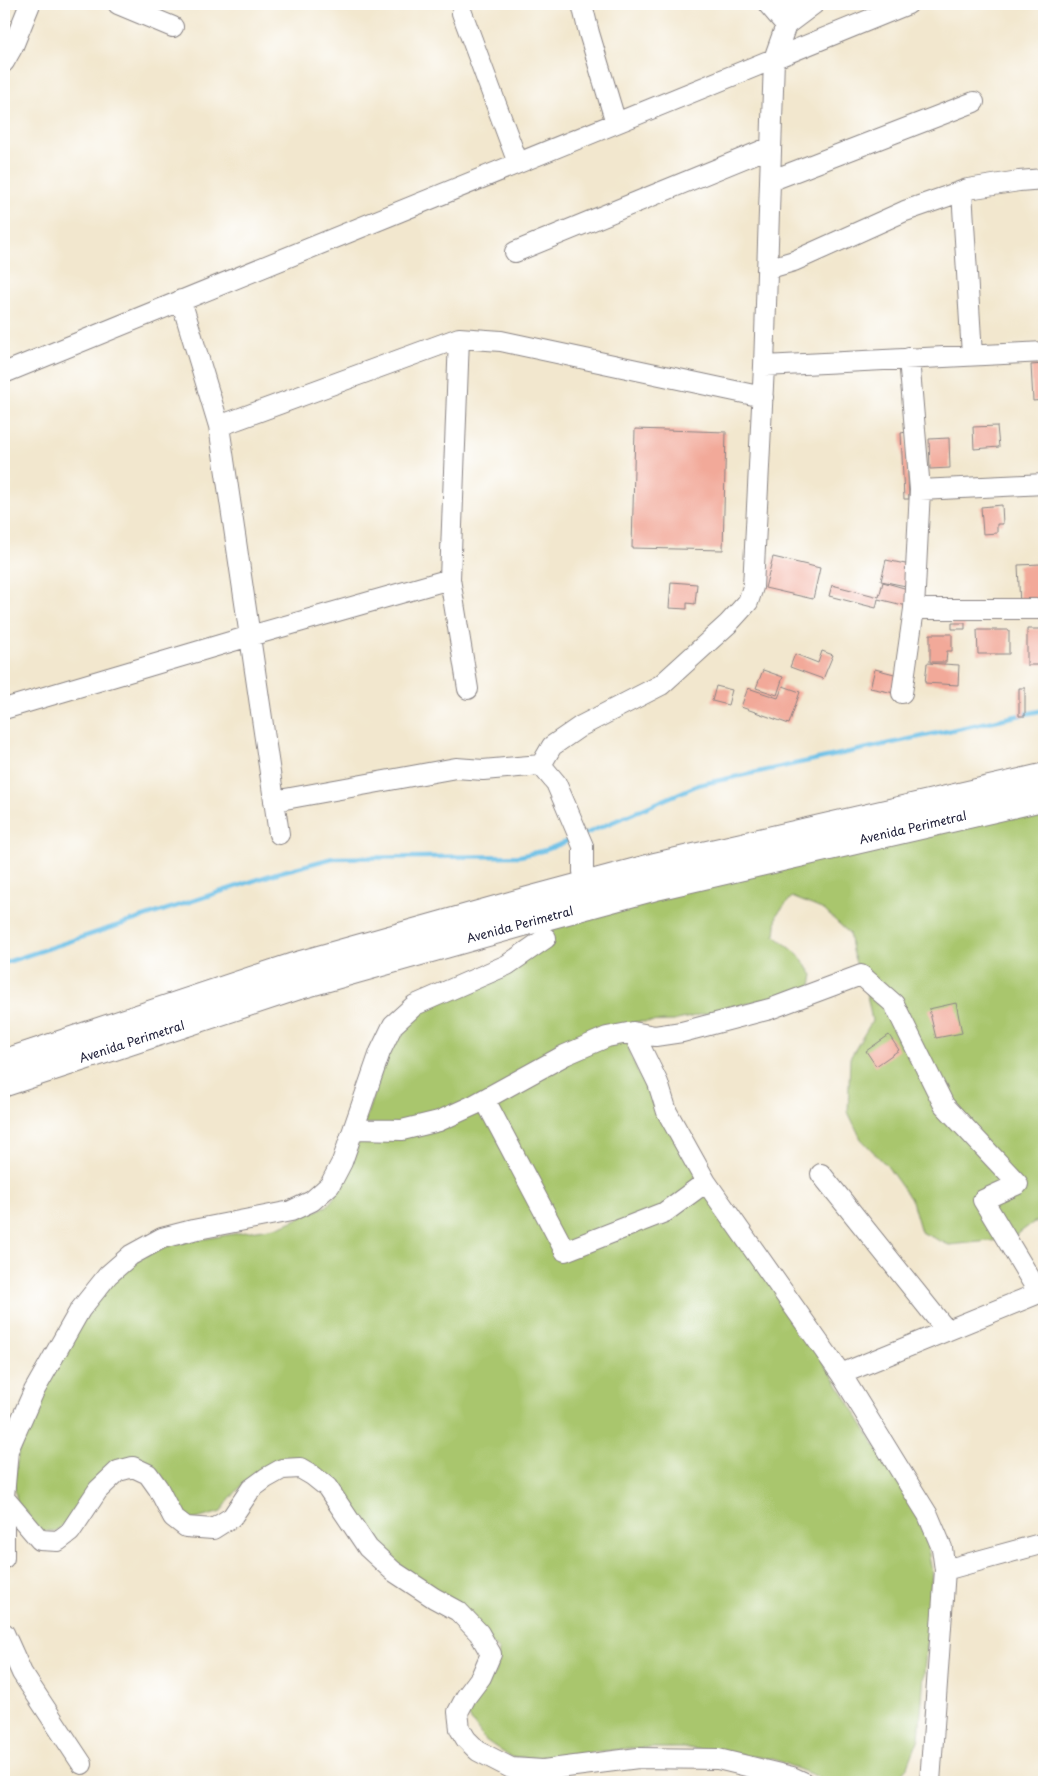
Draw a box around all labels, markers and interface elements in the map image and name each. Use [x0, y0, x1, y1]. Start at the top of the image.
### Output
street label: Avenida Perimetral [857, 806, 968, 848]
street label: Avenida Perimetral [464, 901, 575, 947]
street label: Avenida Perimetral [77, 1016, 187, 1067]

